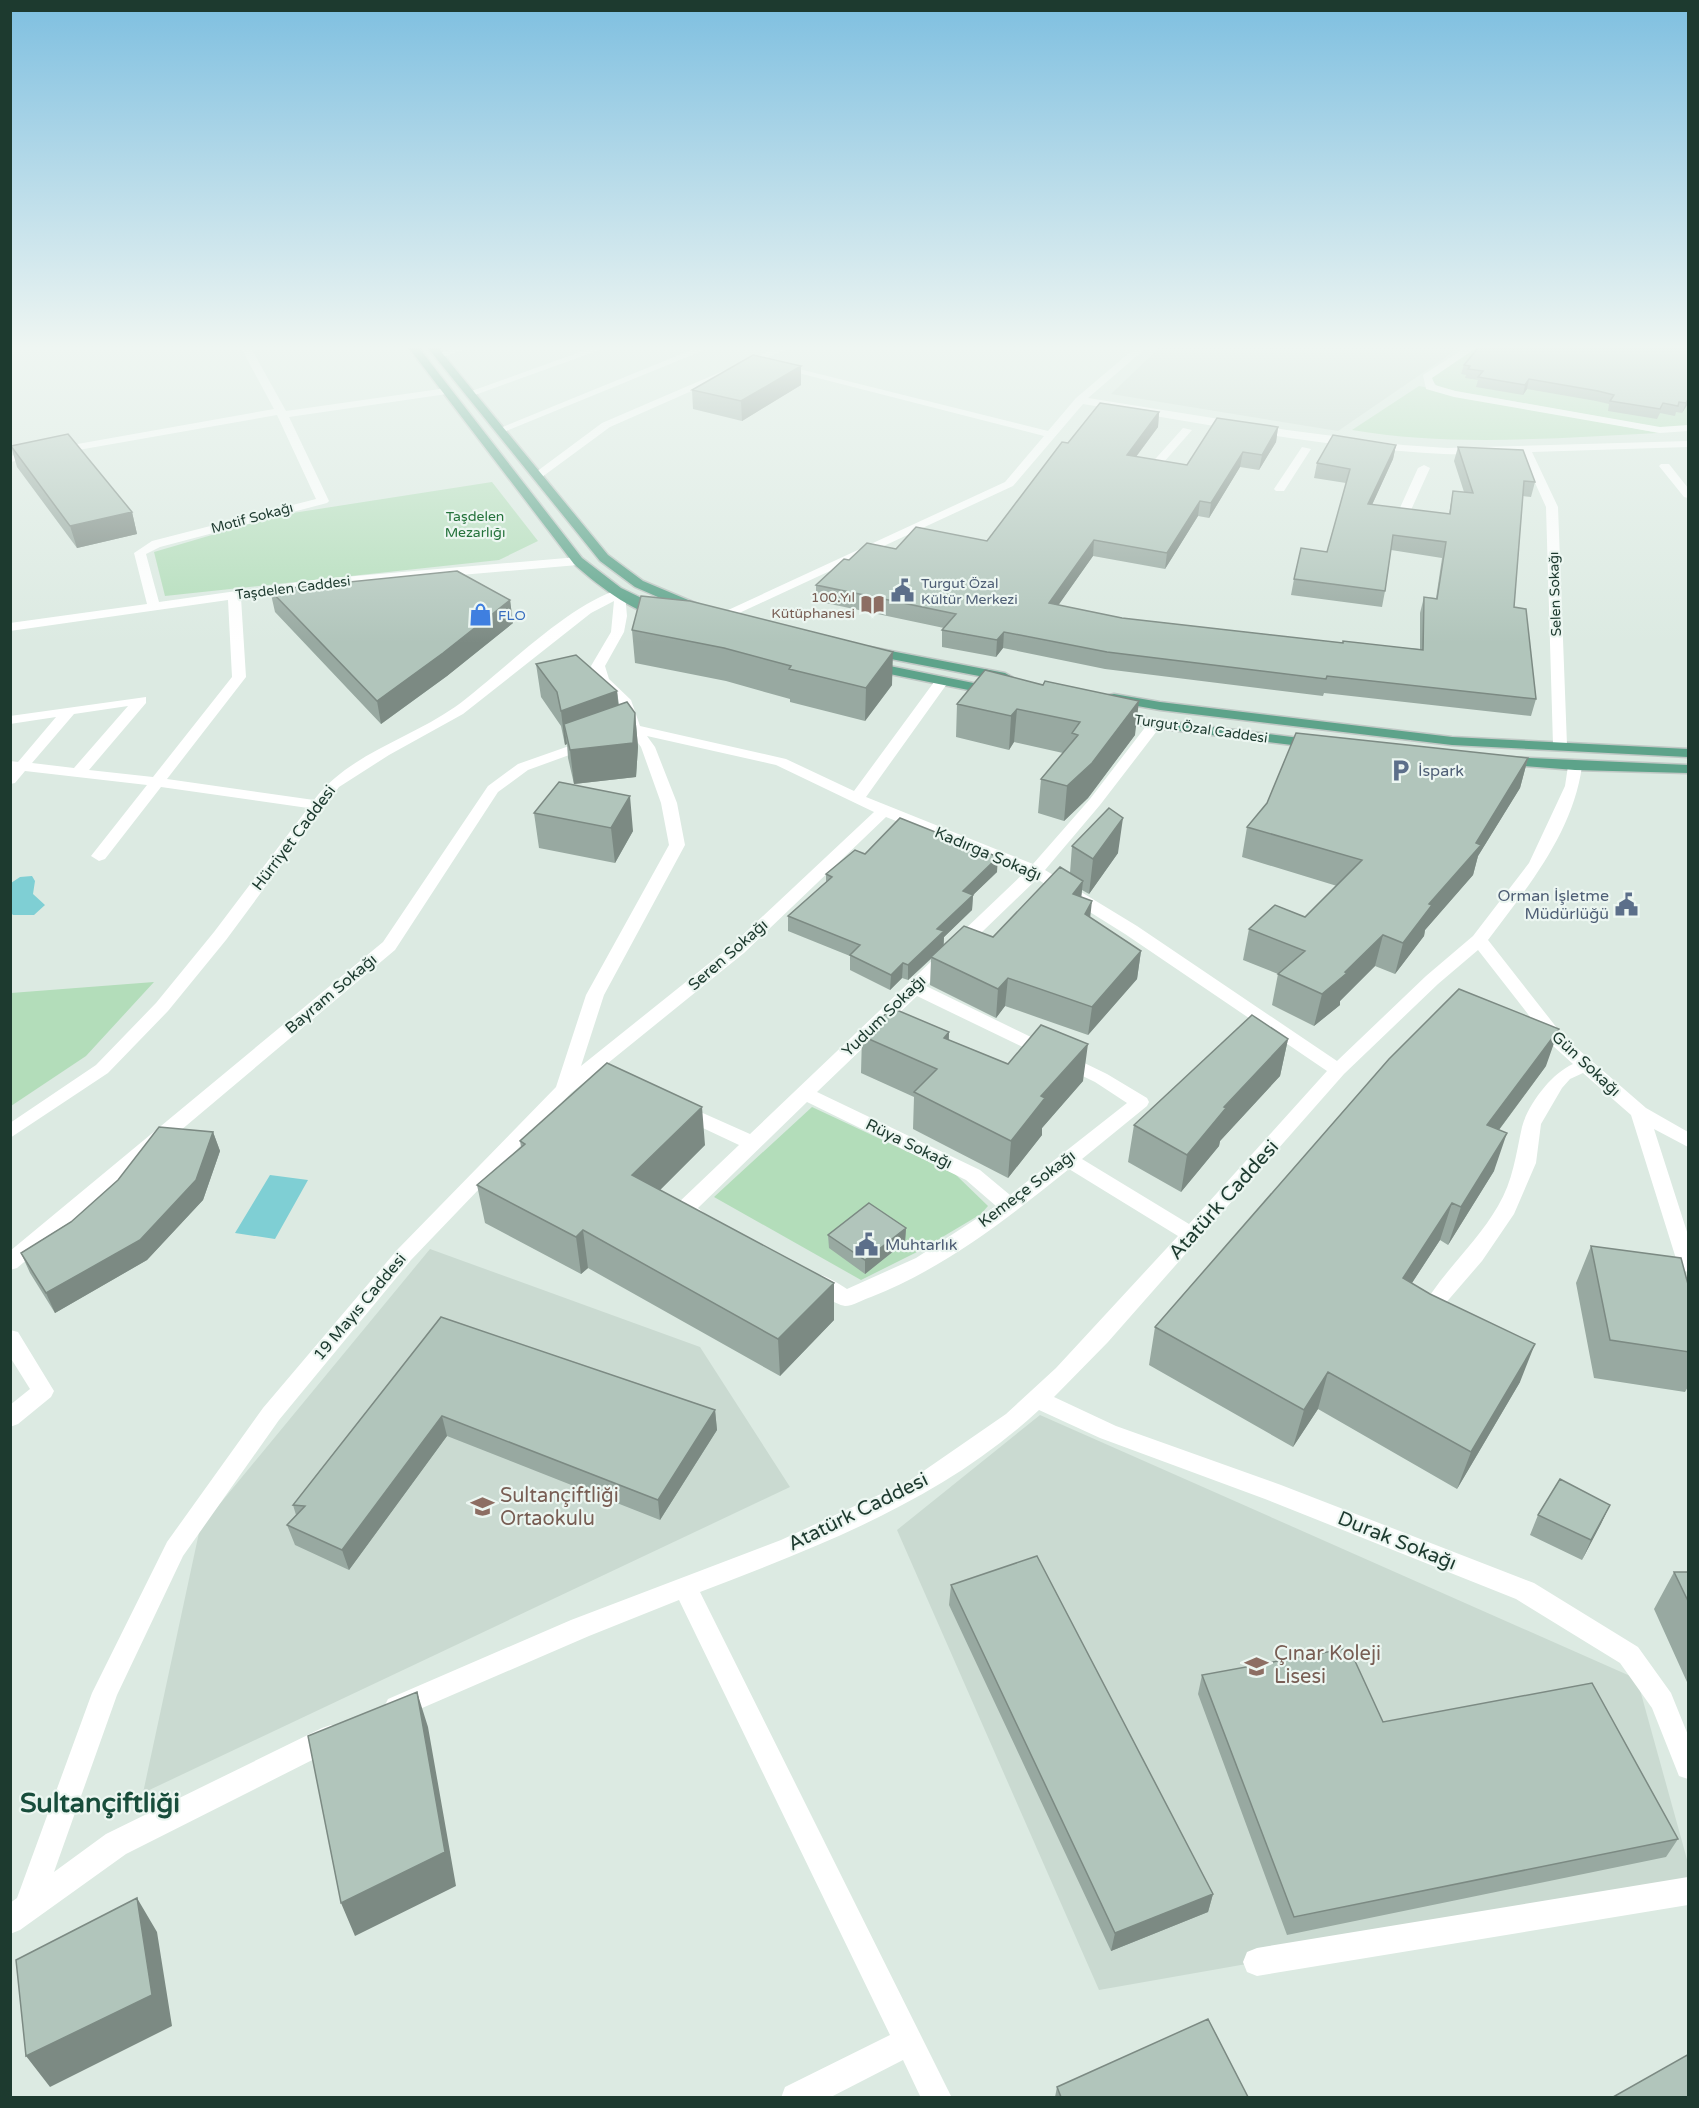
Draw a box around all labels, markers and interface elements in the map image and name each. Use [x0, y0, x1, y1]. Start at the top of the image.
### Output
street label: Motif Sokağı [209, 499, 295, 537]
park label: Taşdelen Mezarlığı [445, 508, 505, 541]
street label: Selen Sokağı [1545, 551, 1565, 637]
street label: Taşdelen Caddesi [235, 573, 351, 603]
place label: Turgut Özal Kültür Merkezi [921, 575, 1018, 608]
public building icon: Turgut Özal Kültür Merkezi [890, 578, 916, 604]
place label: 100.Yıl Kütüphanesi [771, 589, 855, 622]
library icon: 100.Yıl Kütüphanesi [860, 592, 886, 618]
shop icon: FLO [467, 602, 493, 628]
place label: FLO [498, 607, 526, 624]
street label: Turgut Özal Caddesi [1133, 711, 1269, 747]
parking icon: İspark [1387, 758, 1413, 784]
place label: İspark [1418, 761, 1464, 781]
street label: Hürriyet Caddesi [248, 781, 340, 895]
street label: Kadırga Sokağı [932, 822, 1044, 886]
place label: Orman İşletme Müdürlüğü [1497, 886, 1609, 924]
public building icon: Orman İşletme Müdürlüğü [1614, 892, 1640, 918]
street label: Seren Sokağı [684, 915, 772, 995]
street label: Bayram Sokağı [281, 950, 381, 1038]
street label: Yudum Sokağı [838, 971, 930, 1061]
street label: Gün Sokağı [1547, 1027, 1625, 1101]
street label: Rüya Sokağı [862, 1114, 956, 1174]
street label: Atatürk Caddesi [1164, 1135, 1284, 1265]
street label: Kemeçe Sokağı [974, 1146, 1080, 1232]
public building icon: Muhtarlık [854, 1232, 880, 1258]
place label: Muhtarlık [885, 1235, 958, 1255]
street label: 19 Mayıs Caddesi [309, 1249, 411, 1365]
street label: Atatürk Caddesi [784, 1468, 932, 1556]
place label: Sultançiftliği Ortaokulu [500, 1484, 619, 1531]
school or university icon: Sultançiftliği Ortaokulu [469, 1494, 495, 1520]
street label: Durak Sokağı [1334, 1506, 1460, 1576]
place label: Çınar Koleji Lisesi [1274, 1642, 1381, 1689]
school or university icon: Çınar Koleji Lisesi [1243, 1653, 1269, 1679]
district label: Sultançiftliği [20, 1787, 180, 1820]

